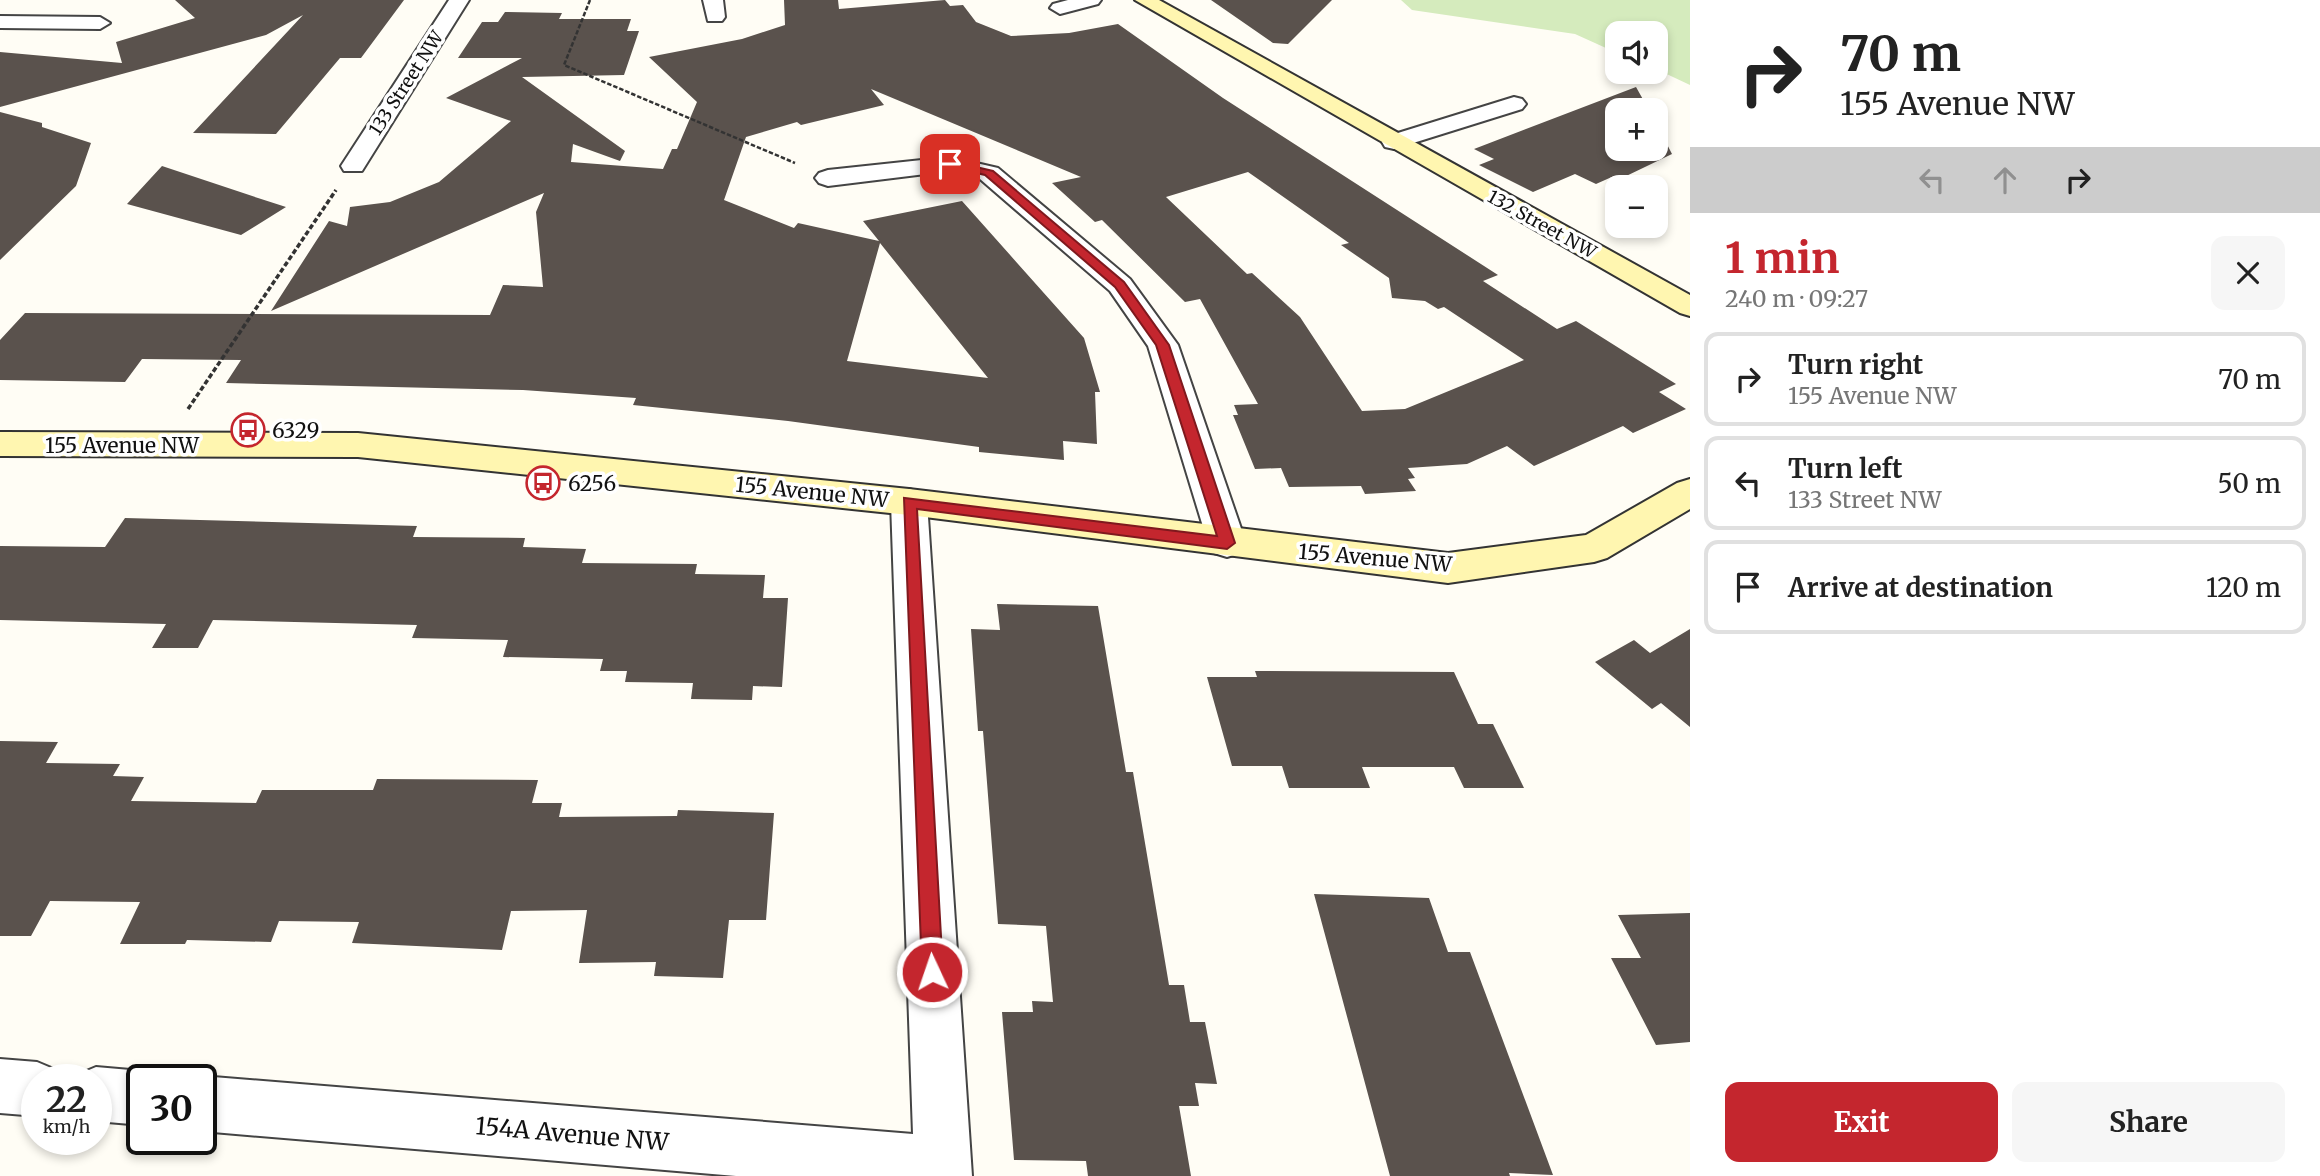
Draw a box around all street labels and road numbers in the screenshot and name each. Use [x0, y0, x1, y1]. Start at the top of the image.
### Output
street label: 133 Street NW [364, 26, 449, 140]
street label: 132 Street NW [1484, 185, 1601, 264]
street label: 155 Avenue NW [45, 432, 200, 459]
street label: 155 Avenue NW [734, 471, 891, 514]
street label: 155 Avenue NW [1297, 538, 1454, 578]
street label: 154A Avenue NW [474, 1110, 671, 1158]

